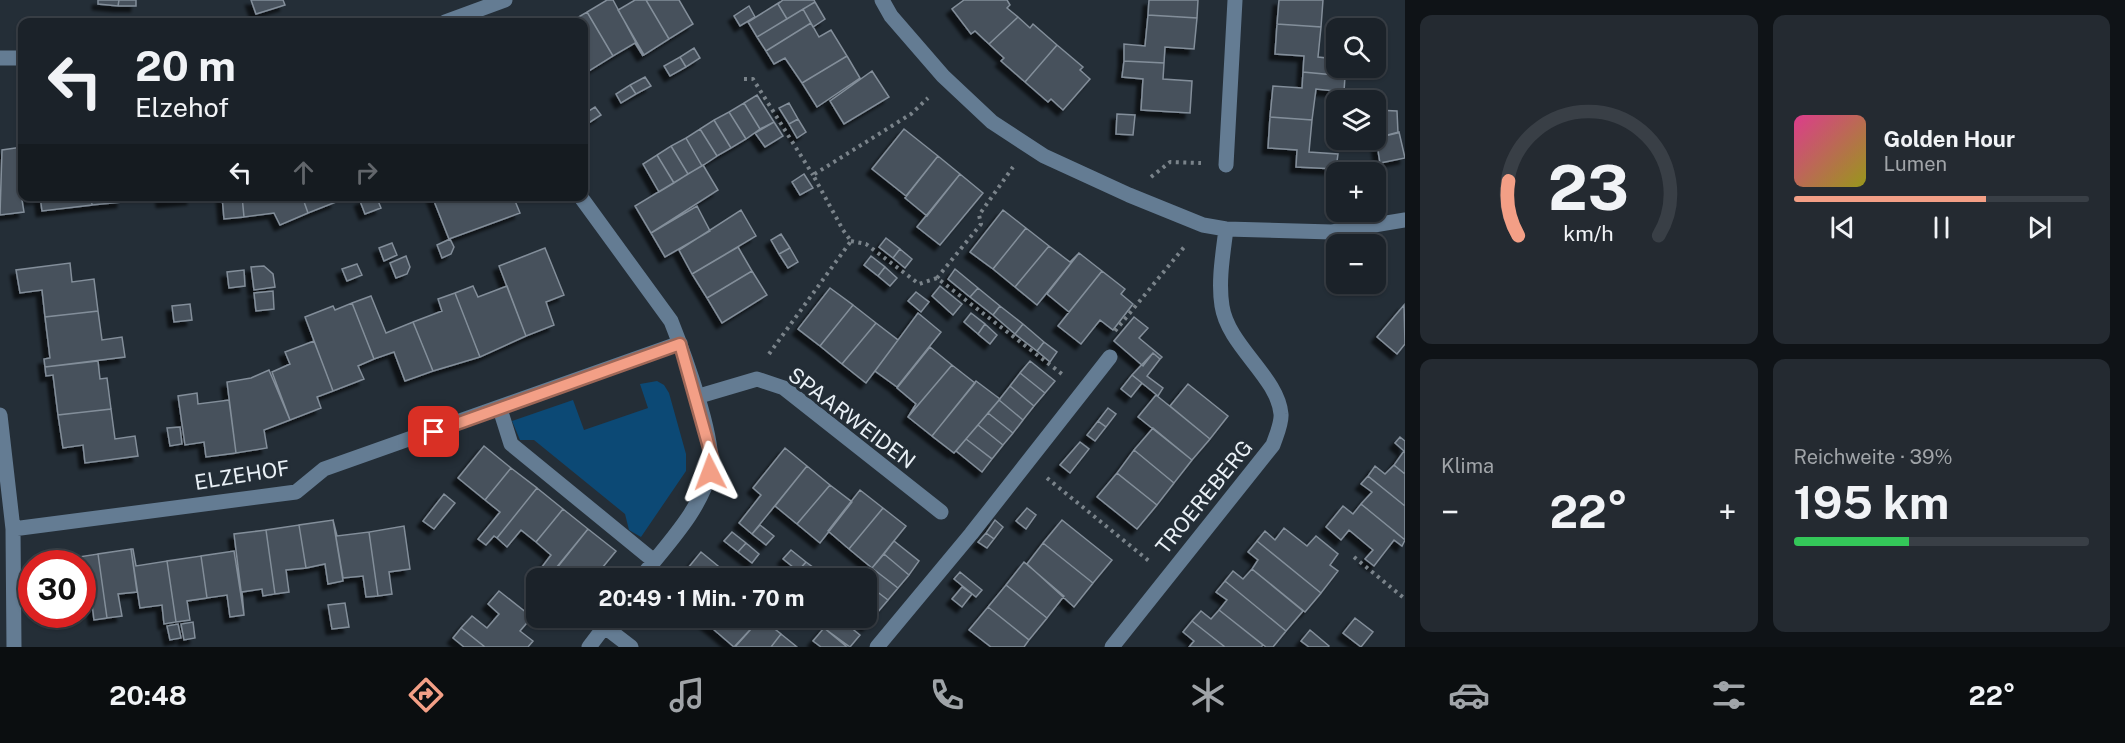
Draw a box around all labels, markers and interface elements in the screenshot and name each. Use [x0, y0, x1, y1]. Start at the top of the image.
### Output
map controls [1326, 18, 1386, 294]
button: search [1326, 18, 1386, 78]
text: 20 m [135, 41, 236, 90]
icon: left [36, 42, 114, 120]
button: layers [1326, 90, 1386, 150]
text: Elzehof [135, 91, 229, 123]
text: Golden Hour [1884, 126, 2015, 152]
text: 23 [1548, 152, 1629, 225]
text: Lumen [1884, 152, 1947, 176]
icon: left [224, 156, 257, 189]
icon: ahead [287, 156, 320, 189]
icon: right [350, 156, 383, 189]
button: + [1326, 162, 1386, 222]
icon: previous [1826, 211, 1859, 244]
icon: pause [1925, 211, 1958, 244]
icon: next [2023, 211, 2056, 244]
text: km/h [1564, 222, 1614, 247]
button: − [1326, 234, 1386, 294]
street label: SPAARWEIDEN [784, 362, 920, 474]
pin [408, 406, 459, 457]
icon: arrive [417, 415, 450, 448]
street label: TROEREBERG [1150, 435, 1258, 559]
position arrow [678, 440, 742, 504]
text: Reichweite · 39% [1794, 445, 1953, 469]
text: Klima [1441, 454, 1494, 478]
street label: ELZEHOF [193, 455, 291, 495]
text: 195 km [1794, 476, 1949, 529]
text: 22° [1550, 485, 1628, 538]
text: − [1441, 493, 1459, 531]
text: + [1718, 493, 1736, 531]
speed limit sign: 30 [18, 550, 96, 628]
text: 20:49 · 1 Min. · 70 m [599, 585, 804, 611]
icon: directions [405, 674, 447, 716]
icon: music [666, 674, 708, 716]
icon: phone [926, 674, 968, 716]
icon: climate [1187, 674, 1229, 716]
icon: car [1448, 674, 1490, 716]
icon: filters [1708, 674, 1750, 716]
text: 20:48 [109, 679, 187, 711]
text: 22° [1969, 679, 2016, 711]

